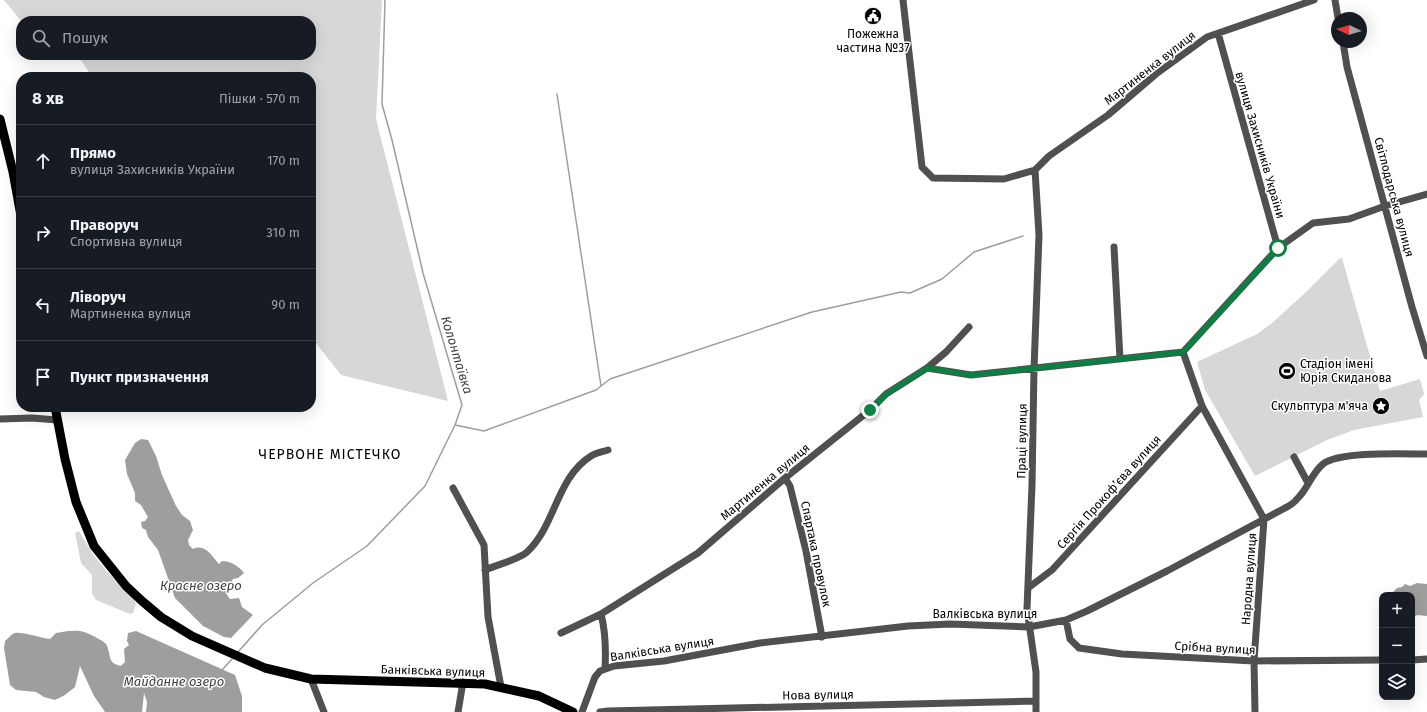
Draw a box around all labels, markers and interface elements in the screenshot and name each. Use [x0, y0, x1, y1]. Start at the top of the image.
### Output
public building icon: Пожежна частина №37 [863, 6, 883, 26]
north arrow [1331, 12, 1367, 48]
search box [16, 16, 316, 60]
icon: search [30, 27, 52, 49]
place label: Пожежна частина №37 [836, 27, 910, 55]
street label: Мартиненка вулиця [1102, 28, 1198, 108]
text: Пошук [62, 29, 108, 47]
street label: вулиця Захисників України [1232, 70, 1288, 220]
text: 8 хв [32, 88, 64, 109]
text: Пішки · 570 m [219, 91, 300, 106]
street label: Світлодарська вулиця [1371, 136, 1417, 258]
text: Прямо [70, 144, 116, 162]
icon: ahead [32, 150, 54, 172]
text: 170 m [267, 153, 300, 168]
text: вулиця Захисників України [70, 162, 235, 177]
text: Праворуч [70, 216, 139, 234]
icon: right [32, 222, 54, 244]
text: 310 m [266, 225, 300, 240]
text: Спортивна вулиця [70, 234, 182, 249]
route start [1269, 239, 1287, 257]
text: Ліворуч [70, 288, 126, 306]
icon: left [32, 294, 54, 316]
text: 90 m [271, 297, 300, 312]
text: Мартиненка вулиця [70, 306, 191, 321]
water label: Колонтаївка [438, 314, 476, 396]
place label: Стадiон імені Юрія Скиданова [1300, 357, 1392, 385]
sports icon: Стадiон імені Юрія Скиданова [1277, 361, 1297, 381]
icon: arrive [32, 366, 54, 388]
text: Пункт призначення [70, 368, 209, 386]
place icon: Скульптура м'яча [1371, 396, 1391, 416]
place label: Скульптура м'яча [1271, 399, 1368, 413]
route end [861, 401, 879, 419]
street label: Праці вулиця [1014, 403, 1030, 479]
street label: Сергія Прокоф’єва вулиця [1054, 432, 1164, 552]
street label: Мартиненка вулиця [718, 441, 812, 523]
district label: ЧЕРВОНЕ МІСТЕЧКО [259, 446, 401, 463]
street label: Спартака провулок [798, 500, 834, 609]
street label: Народна вулиця [1239, 532, 1259, 626]
water label: Красне озеро [160, 578, 242, 593]
map controls [1379, 592, 1415, 700]
button: + [1379, 592, 1415, 628]
street label: Валківська вулиця [933, 607, 1037, 621]
button: − [1379, 628, 1415, 664]
street label: Валківська вулиця [609, 634, 715, 664]
street label: Срібна вулиця [1174, 639, 1256, 657]
street label: Банківська вулиця [380, 662, 486, 680]
button: layers [1379, 664, 1415, 700]
water label: Майданне озеро [124, 674, 224, 689]
street label: Нова вулиця [782, 687, 854, 703]

